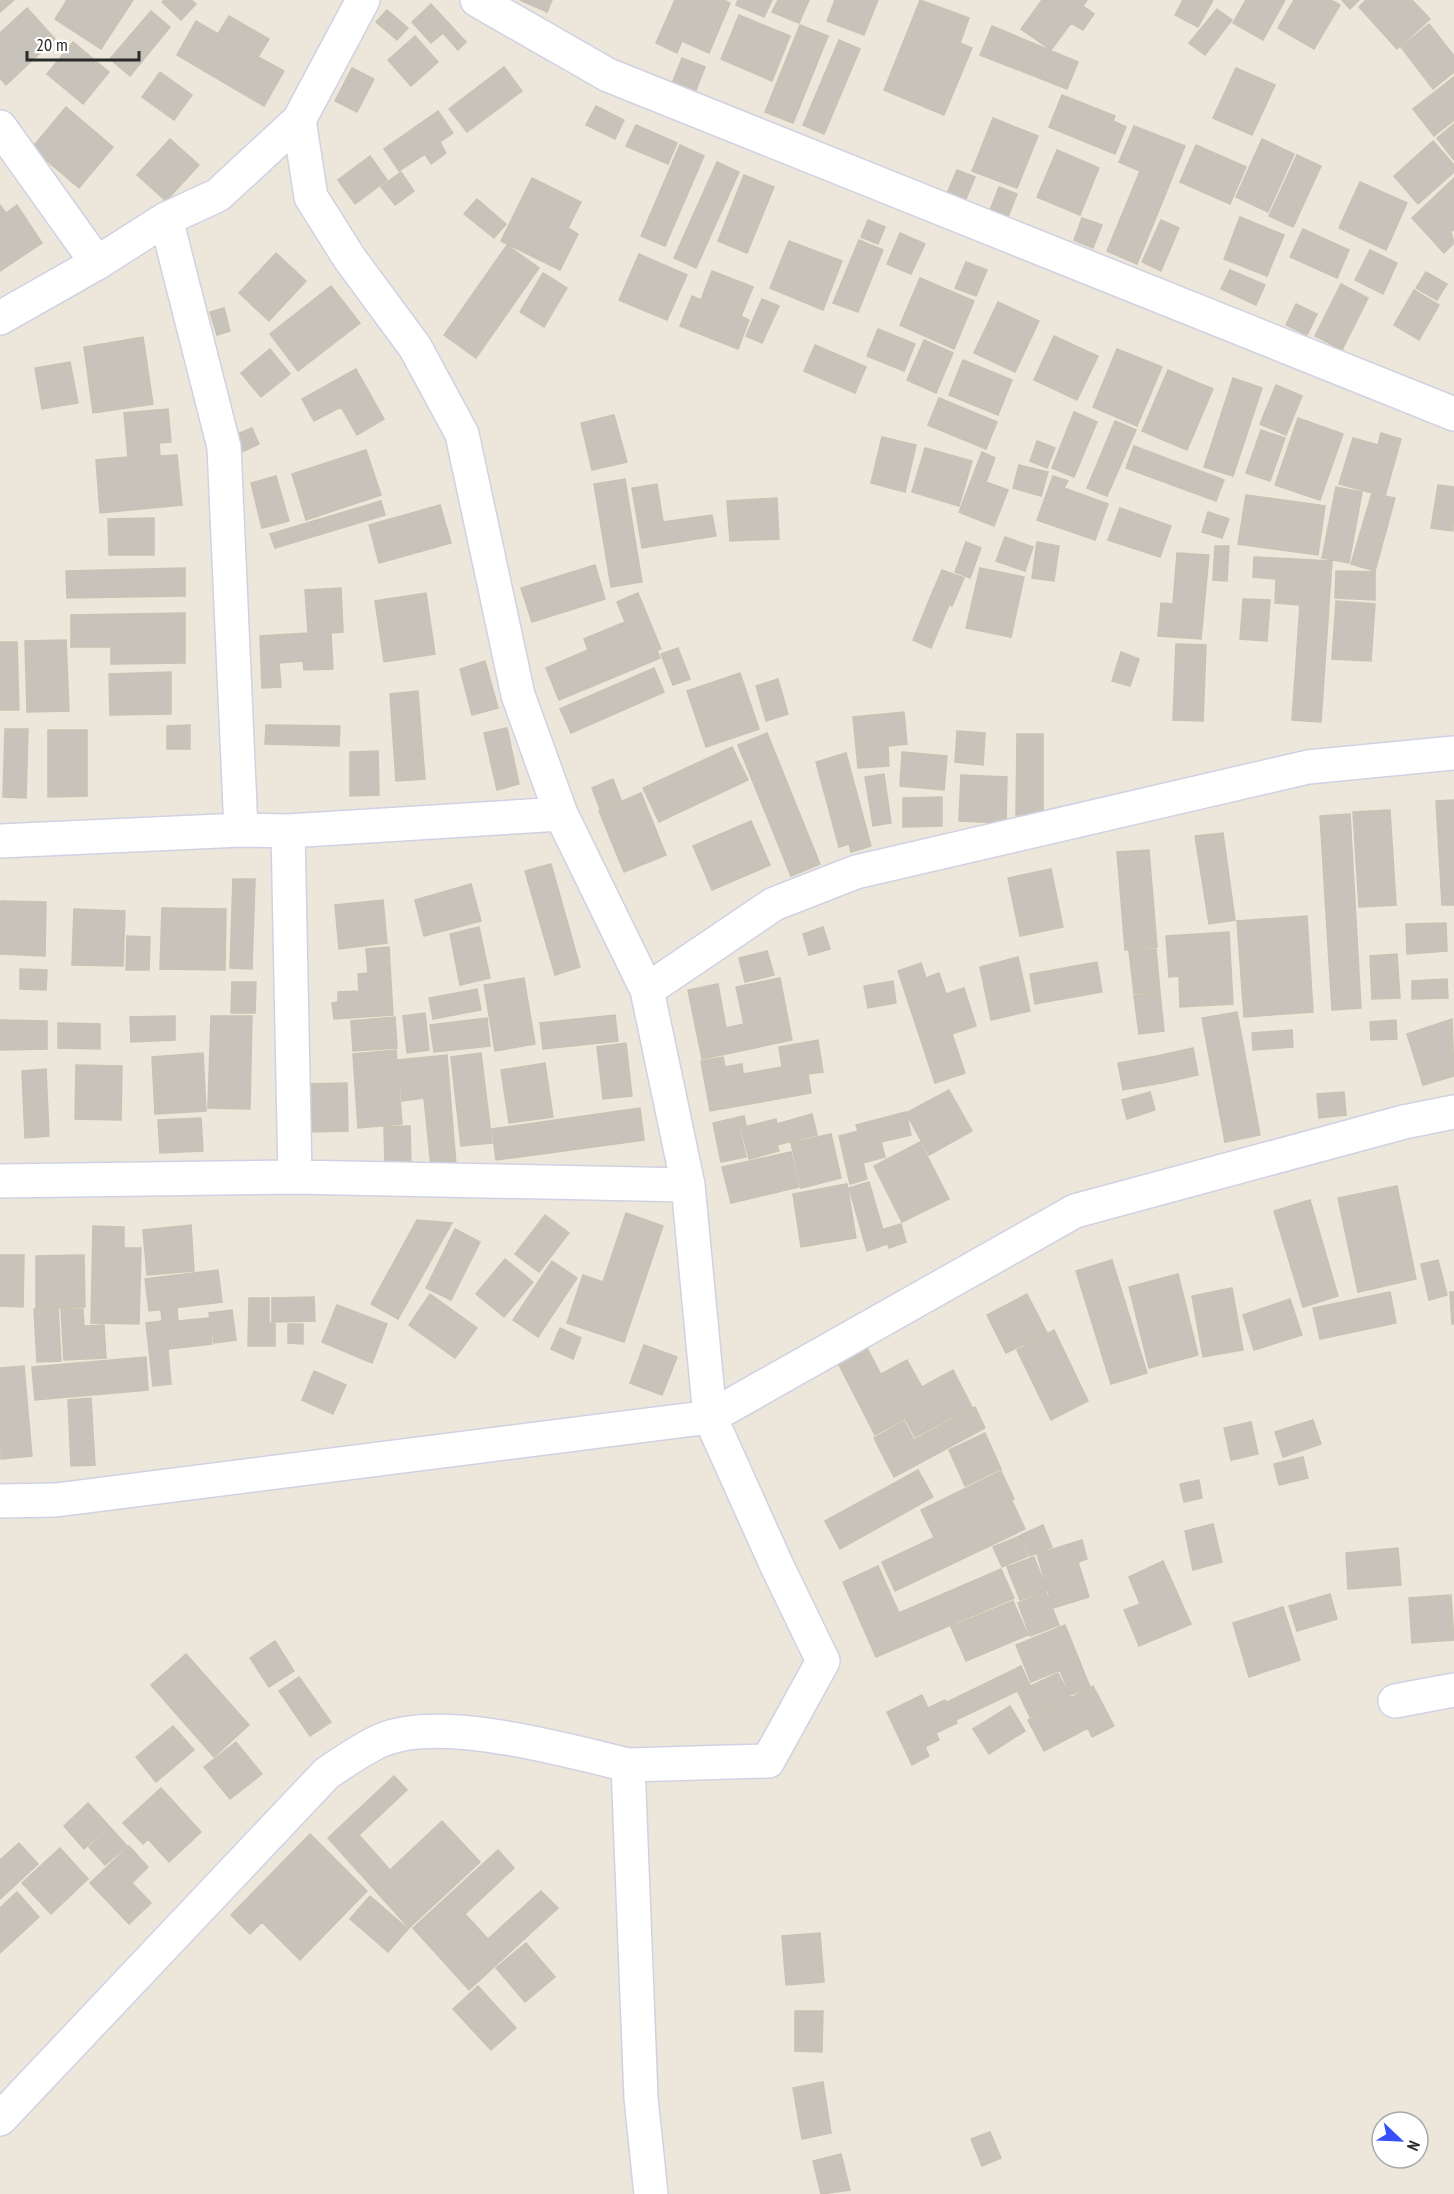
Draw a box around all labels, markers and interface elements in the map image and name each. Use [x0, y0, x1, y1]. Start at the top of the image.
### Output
scale bar [27, 24, 140, 62]
text: 20 m [36, 33, 68, 56]
north arrow [1370, 2110, 1430, 2170]
text: N [1403, 2138, 1425, 2154]

